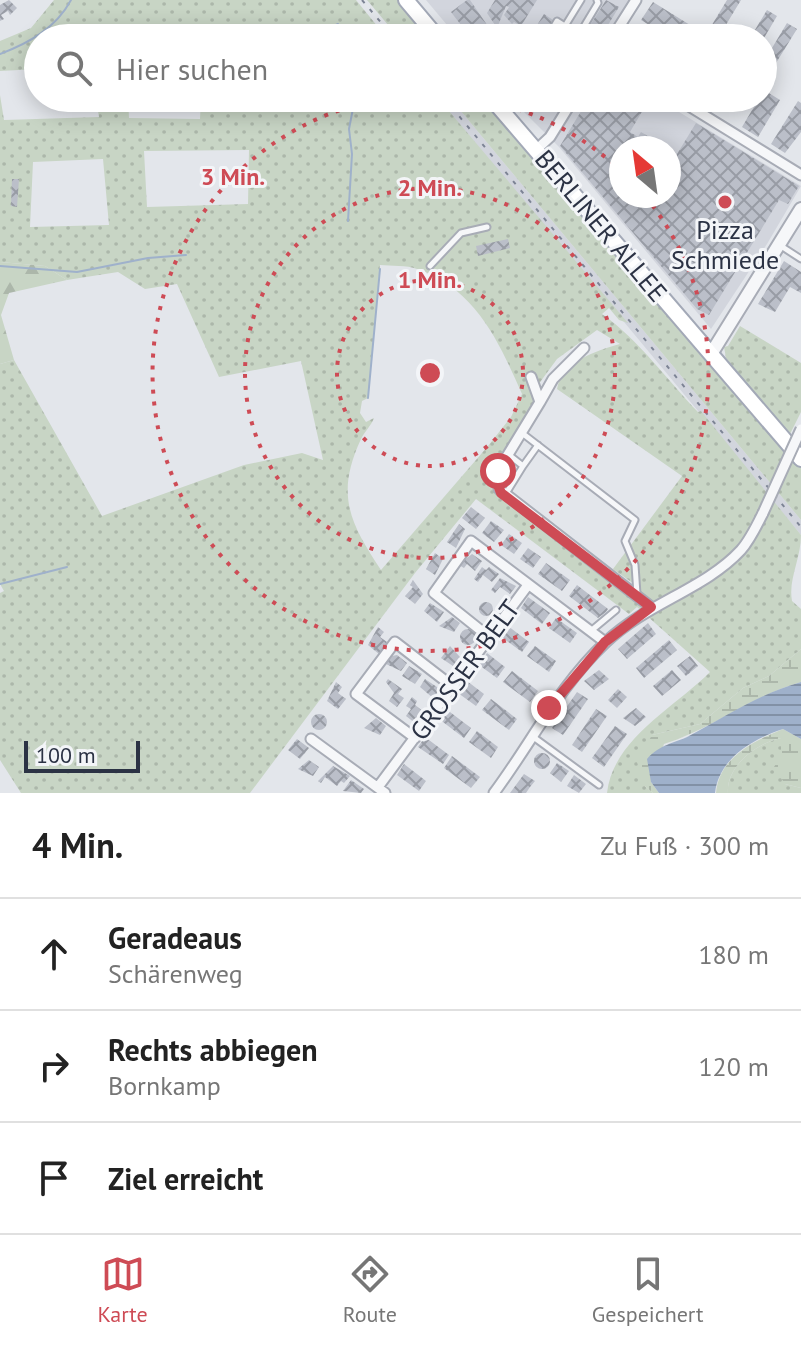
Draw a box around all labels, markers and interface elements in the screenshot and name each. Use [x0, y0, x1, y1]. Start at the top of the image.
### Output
search box [24, 24, 777, 112]
icon: search [52, 46, 96, 90]
text: Hier suchen [116, 49, 268, 88]
north arrow [609, 136, 681, 208]
street label: BERLINER ALLEE [528, 143, 675, 309]
text: 3 Min. [201, 161, 265, 192]
text: 2 Min. [398, 172, 462, 203]
marker: Pizza Schmiede [716, 193, 734, 211]
place label: Pizza Schmiede [671, 213, 779, 276]
text: 1 Min. [398, 264, 462, 295]
centre of rings [416, 359, 444, 387]
route start [480, 453, 516, 489]
street label: GROSSER BELT [403, 593, 527, 746]
route end [531, 690, 567, 726]
scale bar [24, 737, 140, 773]
text: 100 m [36, 741, 96, 769]
text: 4 Min. [32, 823, 123, 867]
text: Zu Fuß · 300 m [600, 829, 769, 862]
text: Geradeaus [108, 918, 242, 957]
icon: ahead [32, 932, 76, 976]
text: 180 m [698, 938, 769, 971]
text: Schärenweg [108, 957, 243, 990]
text: Rechts abbiegen [108, 1030, 318, 1069]
icon: right [32, 1044, 76, 1088]
text: 120 m [698, 1050, 769, 1083]
text: Bornkamp [108, 1069, 221, 1102]
icon: arrive [32, 1156, 76, 1200]
text: Ziel erreicht [108, 1159, 263, 1198]
tab: Karte [98, 1252, 148, 1328]
tab: Route [343, 1252, 397, 1328]
tab: Gespeichert [592, 1252, 703, 1328]

